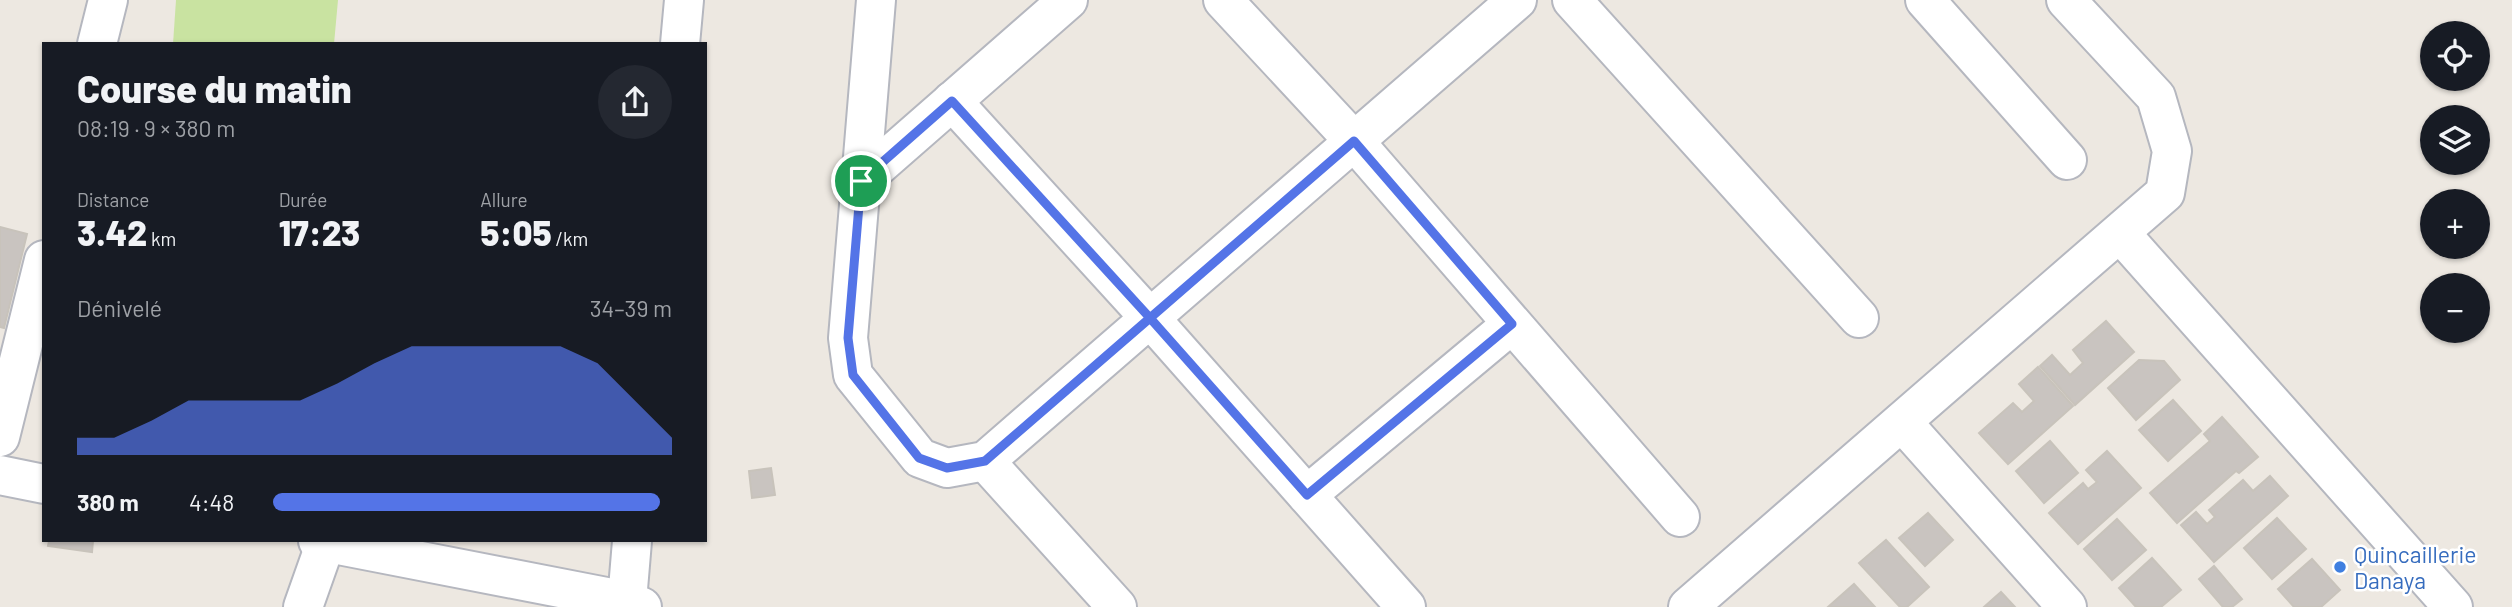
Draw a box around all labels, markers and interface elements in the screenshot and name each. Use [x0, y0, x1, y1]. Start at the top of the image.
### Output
map controls [2420, 21, 2490, 343]
button: locate [2420, 21, 2490, 91]
text: Course du matin [77, 65, 352, 111]
button: share [598, 65, 672, 139]
button: layers [2420, 105, 2490, 175]
text: 08:19 · 9 × 380 m [77, 114, 235, 142]
pin [831, 151, 891, 211]
icon: arrive [842, 162, 880, 200]
text: Distance [77, 188, 149, 211]
text: Durée [279, 188, 327, 211]
text: Allure [480, 188, 528, 211]
button: + [2420, 189, 2490, 259]
text: 3.42 [77, 211, 147, 253]
text: 17:23 [279, 211, 360, 253]
text: 5:05 [480, 211, 552, 253]
text: km [147, 227, 176, 250]
text: /km [552, 227, 588, 250]
button: − [2420, 273, 2490, 343]
text: Dénivelé [77, 294, 162, 322]
text: 34–39 m [590, 294, 672, 322]
text: 380 m [77, 488, 139, 516]
text: 4:48 [189, 488, 234, 516]
place label: Quincaillerie Danaya [2354, 540, 2477, 594]
marker: Quincaillerie Danaya [2332, 559, 2348, 575]

